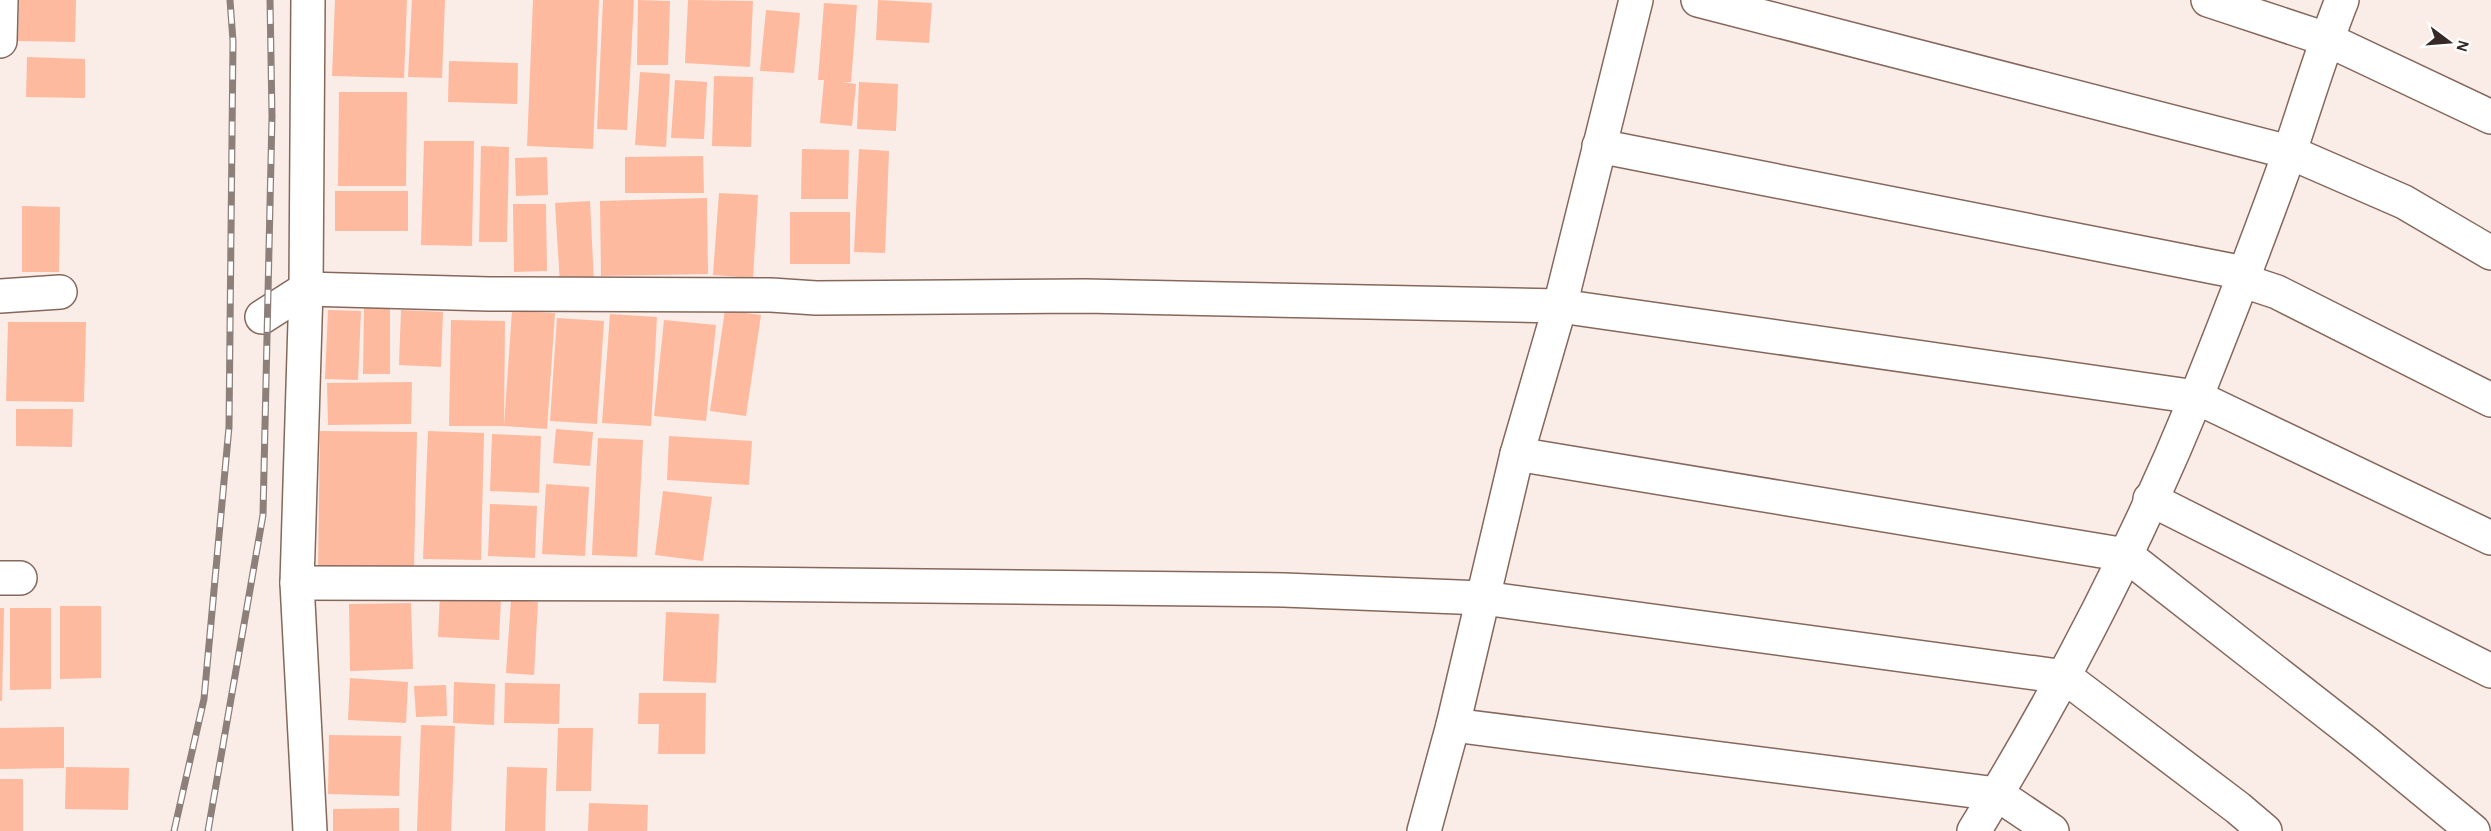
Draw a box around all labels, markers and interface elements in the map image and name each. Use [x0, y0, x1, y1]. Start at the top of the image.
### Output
north arrow [2419, 12, 2479, 72]
text: N [2453, 38, 2472, 53]

